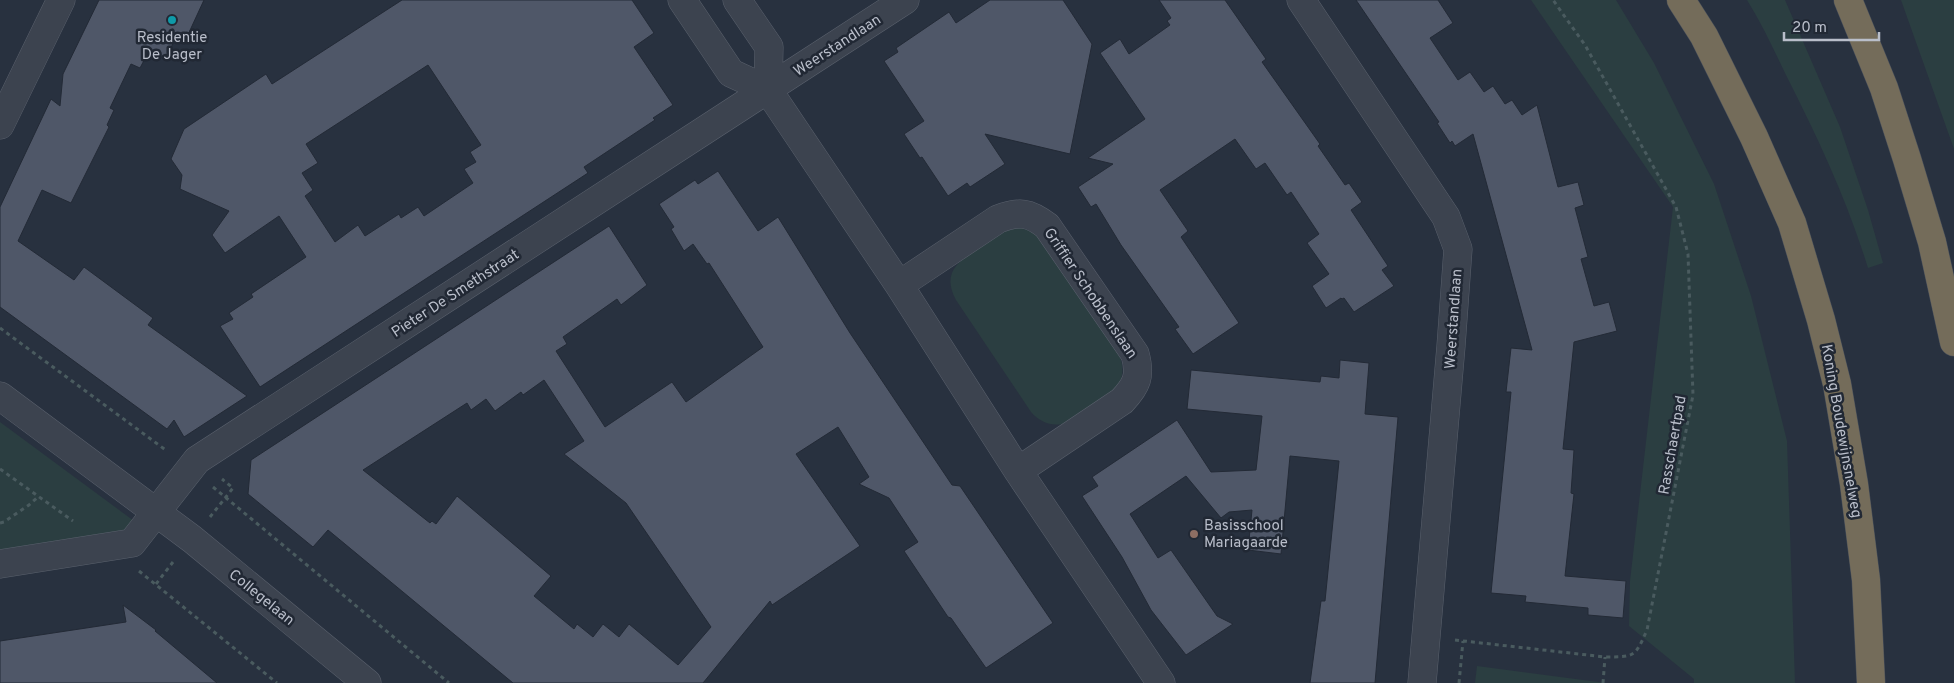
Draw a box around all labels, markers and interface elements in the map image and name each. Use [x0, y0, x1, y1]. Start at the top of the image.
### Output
scale bar [1784, 10, 1879, 42]
street label: Weerstandlaan [790, 11, 885, 82]
marker: Residentie De Jager [166, 14, 178, 26]
text: 20 m [1792, 19, 1827, 38]
place label: Residentie De Jager [137, 29, 207, 65]
street label: Griffier Schobbenslaan [1039, 225, 1141, 363]
street label: Pieter De Smethstraat [388, 246, 523, 343]
street label: Weerstandlaan [1442, 268, 1467, 370]
street label: Koning Boudewijnsnelweg [1816, 343, 1865, 520]
street label: Rasschaertpad [1655, 394, 1692, 496]
place label: Basisschool Mariagaarde [1204, 517, 1288, 553]
marker: Basisschool Mariagaarde [1188, 528, 1200, 540]
street label: Collegelaan [224, 566, 298, 630]

